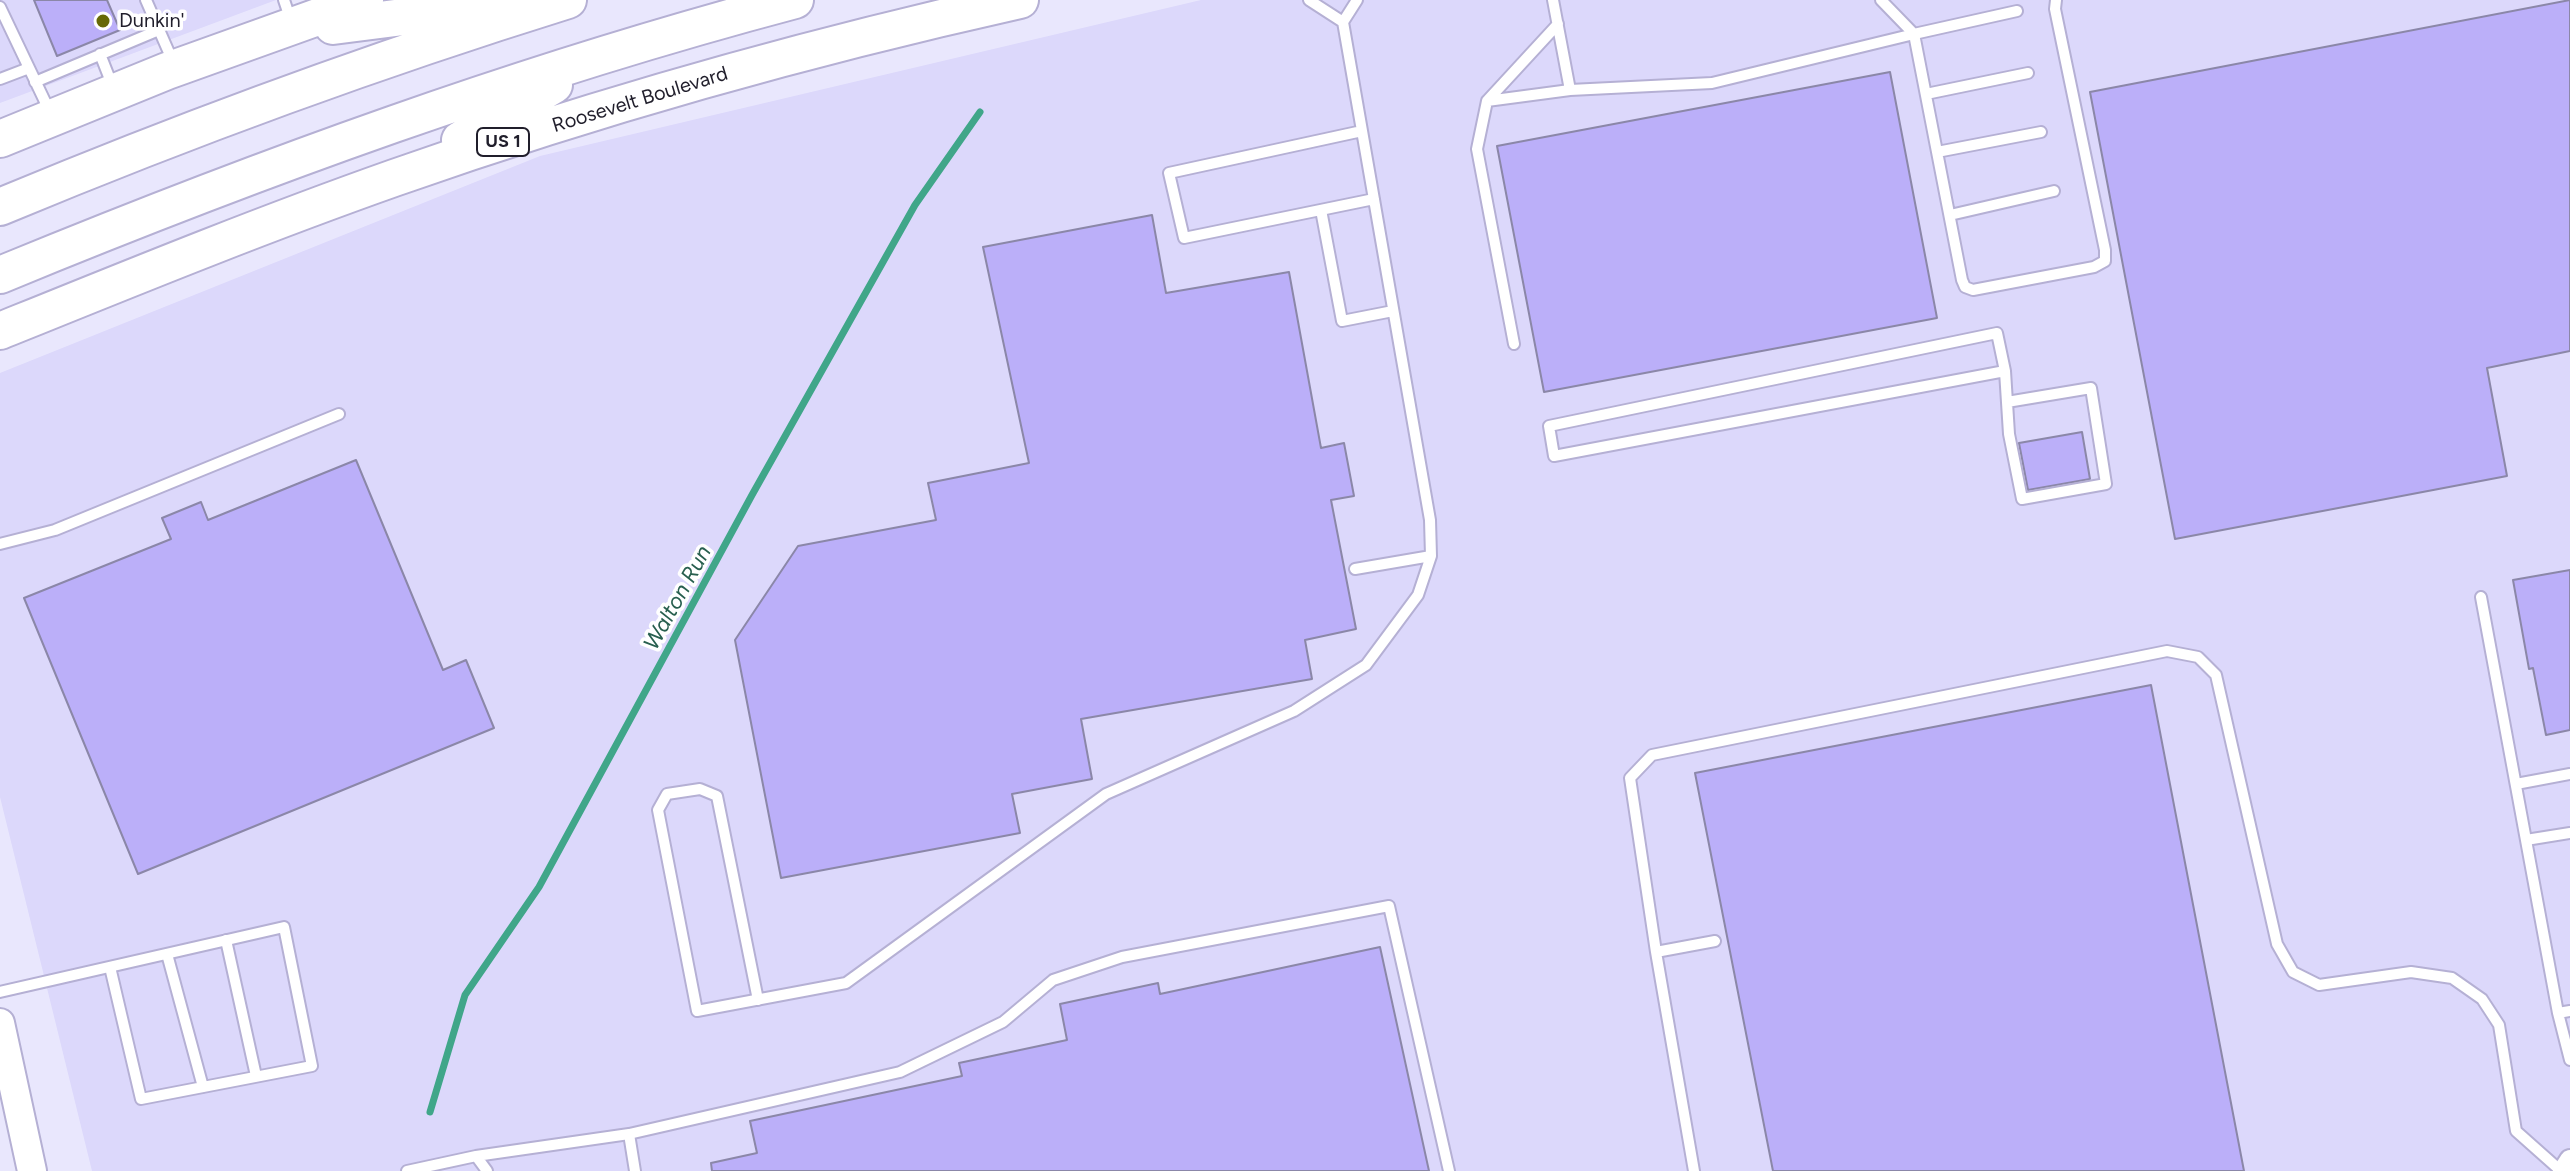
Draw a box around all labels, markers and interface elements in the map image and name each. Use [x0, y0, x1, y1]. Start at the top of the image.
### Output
place label: Dunkin' [119, 9, 185, 33]
marker: Dunkin' [94, 12, 112, 30]
street label: Roosevelt Boulevard [549, 62, 731, 138]
road number: US 1 [477, 128, 529, 156]
water label: Walton Run [639, 541, 717, 655]

